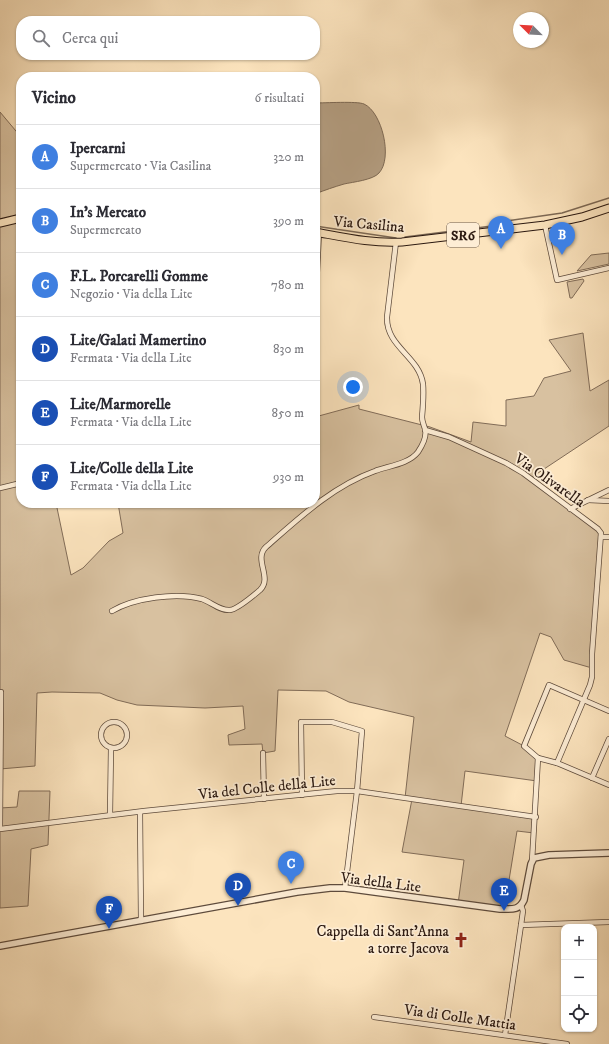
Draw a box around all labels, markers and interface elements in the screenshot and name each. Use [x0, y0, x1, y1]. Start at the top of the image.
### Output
north arrow [513, 12, 549, 48]
search box [16, 16, 320, 60]
icon: search [30, 27, 52, 49]
text: Cerca qui [62, 29, 118, 48]
text: Vicino [32, 87, 76, 109]
text: 6 risultati [255, 90, 304, 106]
text: Ipercarni [70, 139, 125, 158]
text: A [41, 149, 49, 165]
text: 320 m [273, 149, 304, 165]
text: Supermercato · Via Casilina [70, 158, 211, 174]
text: In's Mercato [70, 203, 146, 222]
street label: Via Casilina [332, 212, 406, 237]
text: B [41, 213, 49, 229]
text: 390 m [273, 213, 304, 229]
pin: A [488, 216, 514, 249]
text: Supermercato [70, 222, 141, 238]
pin: B [549, 222, 575, 255]
road number: SR6 [447, 223, 479, 247]
text: F.L. Porcarelli Gomme [70, 267, 208, 286]
text: C [41, 277, 49, 293]
text: 780 m [271, 277, 304, 293]
text: Negozio · Via della Lite [70, 286, 192, 302]
text: Lite/Galati Mamertino [70, 331, 206, 350]
text: D [40, 341, 50, 357]
text: 830 m [273, 341, 304, 357]
text: Fermata · Via della Lite [70, 350, 192, 366]
your location [343, 377, 363, 397]
text: Lite/Marmorelle [70, 395, 171, 414]
text: E [40, 405, 50, 421]
text: 850 m [271, 405, 304, 421]
text: Fermata · Via della Lite [70, 414, 192, 430]
street label: Via Olivarella [510, 449, 589, 512]
text: Lite/Colle della Lite [70, 459, 193, 478]
text: F [41, 469, 49, 485]
text: 930 m [273, 469, 304, 485]
text: Fermata · Via della Lite [70, 478, 192, 494]
street label: Via del Colle della Lite [197, 771, 337, 804]
pin: C [278, 851, 304, 884]
street label: Via della Lite [339, 868, 422, 897]
pin: D [225, 873, 251, 906]
pin: E [491, 878, 517, 911]
pin: F [96, 896, 122, 929]
place label: Cappella di Sant'Anna a torre Jacova [316, 922, 450, 958]
map controls [561, 924, 597, 1032]
button: + [561, 924, 597, 960]
church icon: Cappella di Sant'Anna a torre Jacova [452, 931, 470, 949]
button: − [561, 960, 597, 996]
button: locate [561, 996, 597, 1032]
street label: Via di Colle Mattia [402, 1000, 518, 1035]

